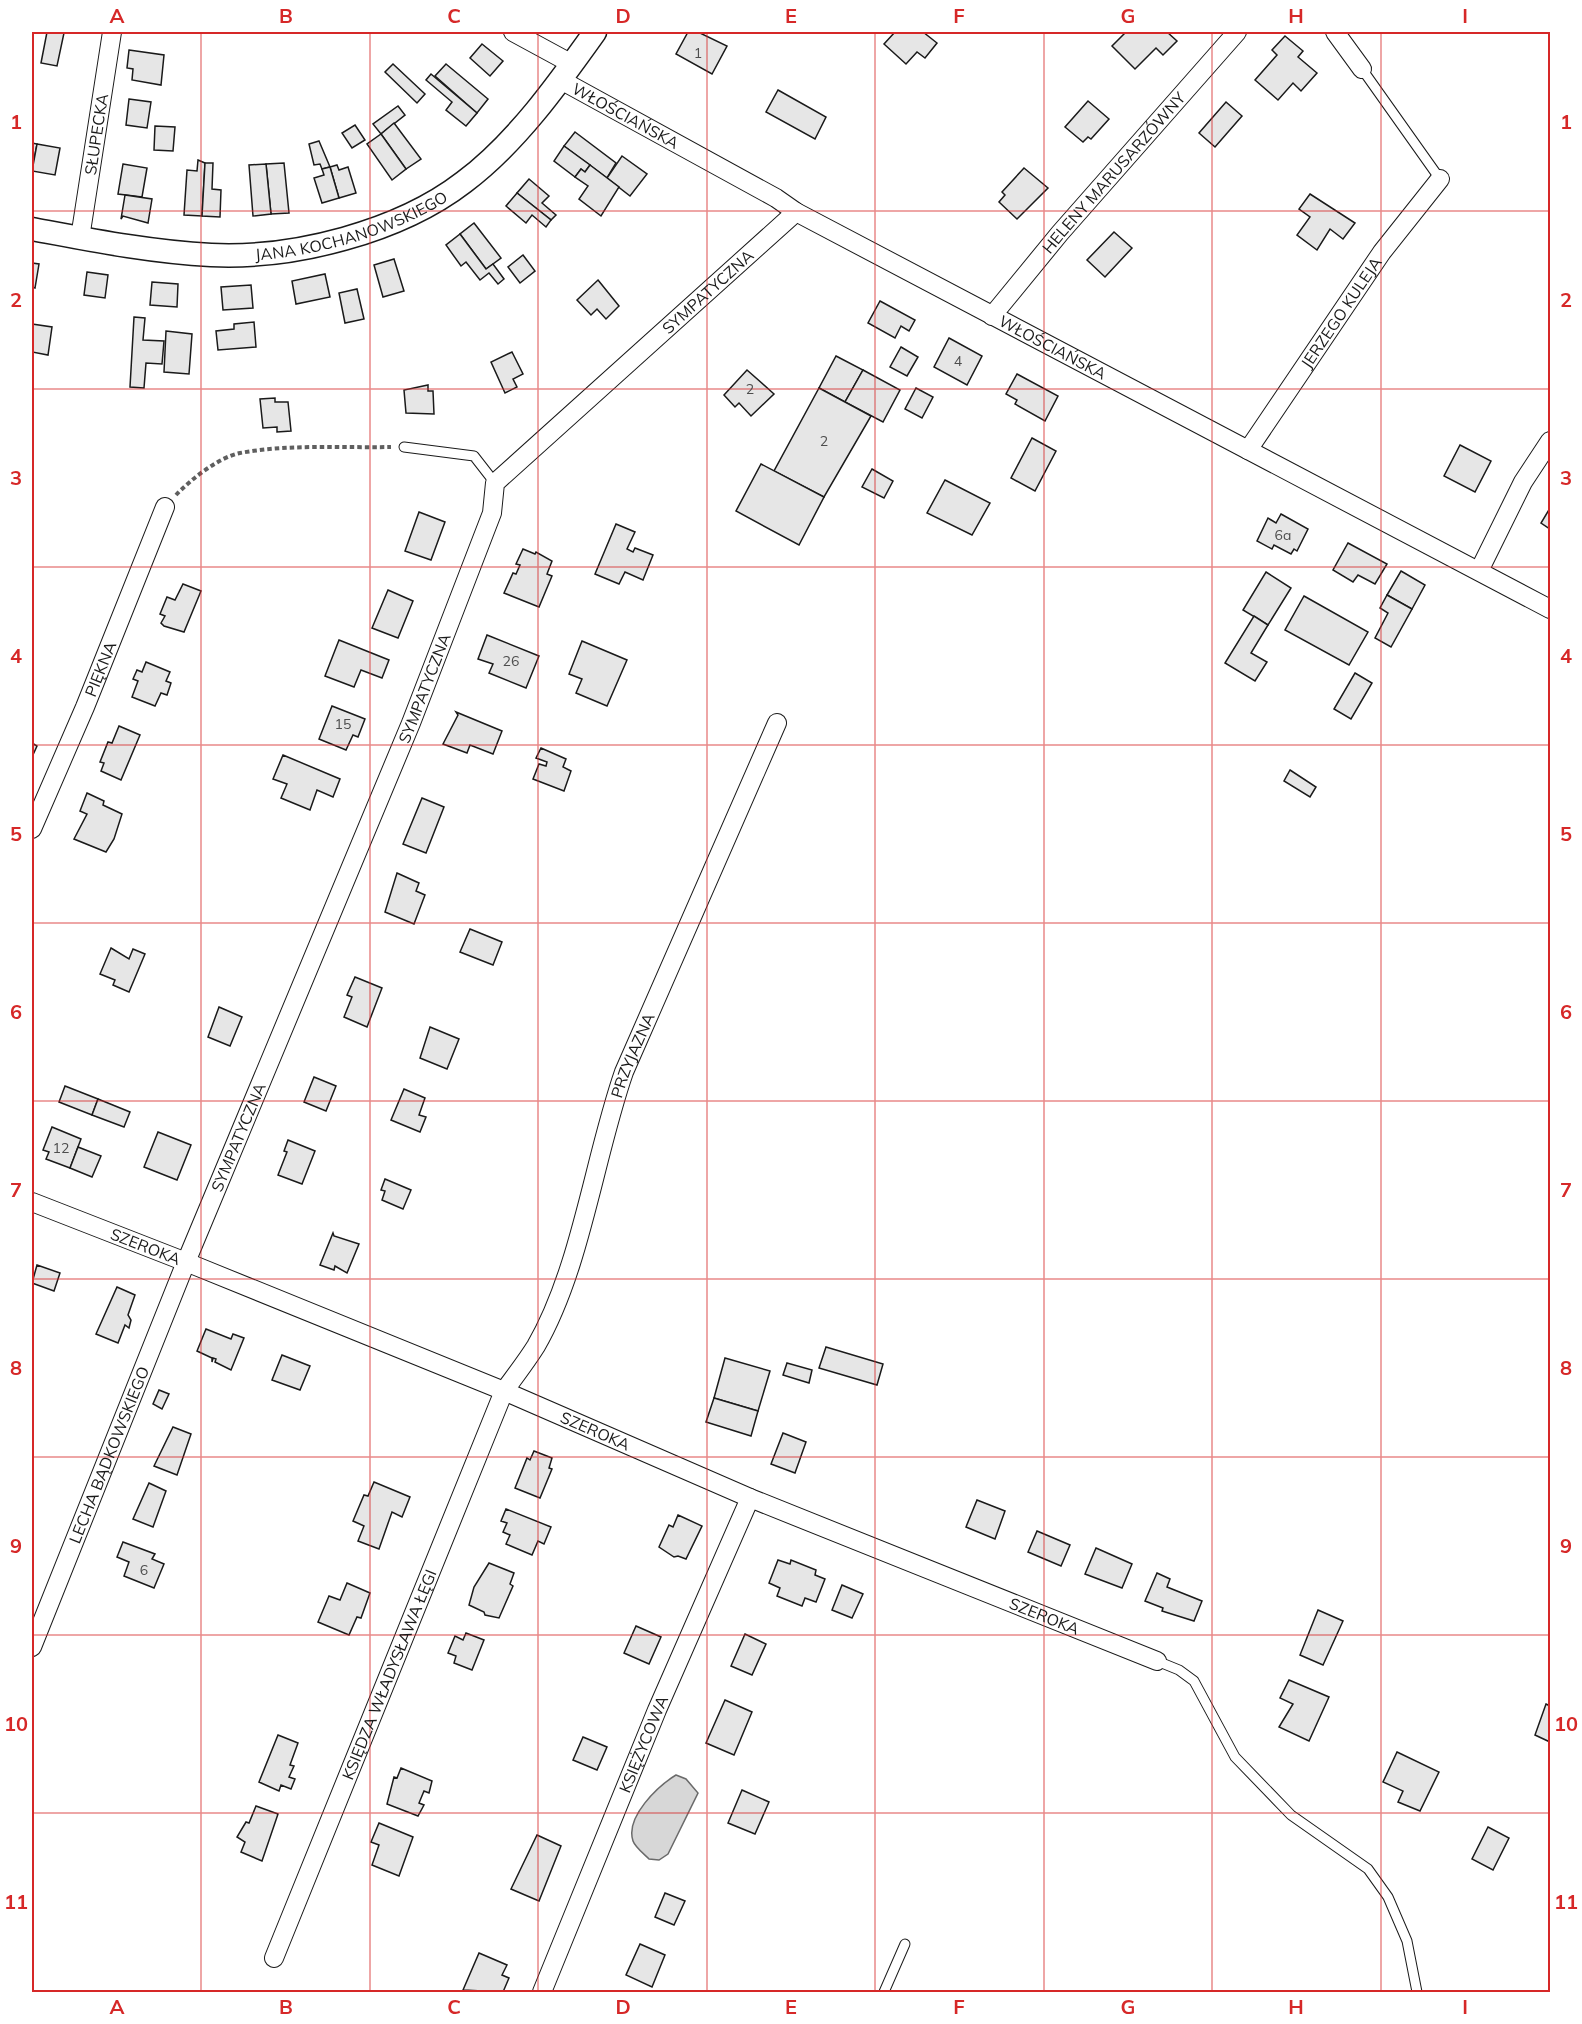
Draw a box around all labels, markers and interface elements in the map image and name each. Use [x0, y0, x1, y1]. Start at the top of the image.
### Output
text: A [110, 3, 125, 28]
text: B [279, 3, 293, 28]
text: C [447, 3, 461, 28]
text: D [615, 3, 631, 28]
text: E [785, 3, 797, 28]
text: F [953, 3, 965, 28]
text: G [1121, 3, 1135, 28]
text: H [1288, 3, 1304, 28]
text: I [1462, 3, 1468, 28]
house number: 1 [694, 44, 702, 62]
street label: WŁOŚCIAŃSKA [569, 78, 683, 153]
street label: HELENY MARUSARZÓWNY [1038, 88, 1190, 257]
street label: SŁUPECKA [80, 92, 112, 176]
text: 1 [10, 109, 22, 134]
text: 1 [1560, 109, 1572, 134]
street label: JANA KOCHANOWSKIEGO [254, 186, 451, 264]
street label: SYMPATYCZNA [658, 245, 758, 338]
street label: JERZEGO KULEJA [1296, 253, 1386, 372]
text: 2 [10, 287, 22, 312]
text: 2 [1560, 287, 1572, 312]
street label: WŁOŚCIAŃSKA [996, 311, 1110, 384]
house number: 4 [954, 352, 963, 370]
house number: 2 [746, 380, 754, 398]
house number: 2 [820, 432, 828, 450]
text: 3 [10, 465, 22, 490]
text: 3 [1560, 465, 1572, 490]
house number: 6a [1275, 526, 1291, 544]
street label: SYMPATYCZNA [394, 630, 455, 746]
street label: PIĘKNA [80, 638, 120, 700]
text: 4 [10, 643, 22, 668]
text: 4 [1560, 643, 1572, 668]
house number: 26 [503, 652, 519, 670]
house number: 15 [335, 715, 351, 733]
text: 5 [10, 821, 22, 846]
text: 5 [1560, 821, 1572, 846]
text: 6 [10, 999, 22, 1024]
text: 6 [1560, 999, 1572, 1024]
street label: PRZYJAZNA [606, 1010, 659, 1100]
street label: SYMPATYCZNA [207, 1079, 270, 1195]
house number: 12 [53, 1139, 69, 1157]
text: 7 [10, 1177, 22, 1202]
text: 7 [1560, 1177, 1572, 1202]
street label: SZEROKA [108, 1224, 184, 1269]
text: 8 [10, 1355, 22, 1380]
text: 8 [1560, 1355, 1572, 1380]
street label: LECHA BĄDKOWSKIEGO [65, 1363, 153, 1546]
street label: SZEROKA [558, 1407, 633, 1455]
text: 9 [10, 1533, 22, 1558]
text: 9 [1560, 1533, 1572, 1558]
house number: 6 [140, 1561, 148, 1579]
street label: KSIĘDZA WŁADYSŁAWA ŁĘGI [337, 1566, 441, 1782]
street label: SZEROKA [1007, 1593, 1083, 1639]
street label: KSIĘŻYCOWA [614, 1692, 672, 1795]
text: 10 [4, 1711, 28, 1736]
text: 10 [1554, 1711, 1578, 1736]
text: 11 [4, 1889, 28, 1914]
text: 11 [1554, 1889, 1578, 1914]
text: A [110, 1994, 125, 2019]
text: B [279, 1994, 293, 2019]
text: C [447, 1994, 461, 2019]
text: D [615, 1994, 631, 2019]
text: E [785, 1994, 797, 2019]
text: F [953, 1994, 965, 2019]
text: G [1121, 1994, 1135, 2019]
text: H [1288, 1994, 1304, 2019]
text: I [1462, 1994, 1468, 2019]

